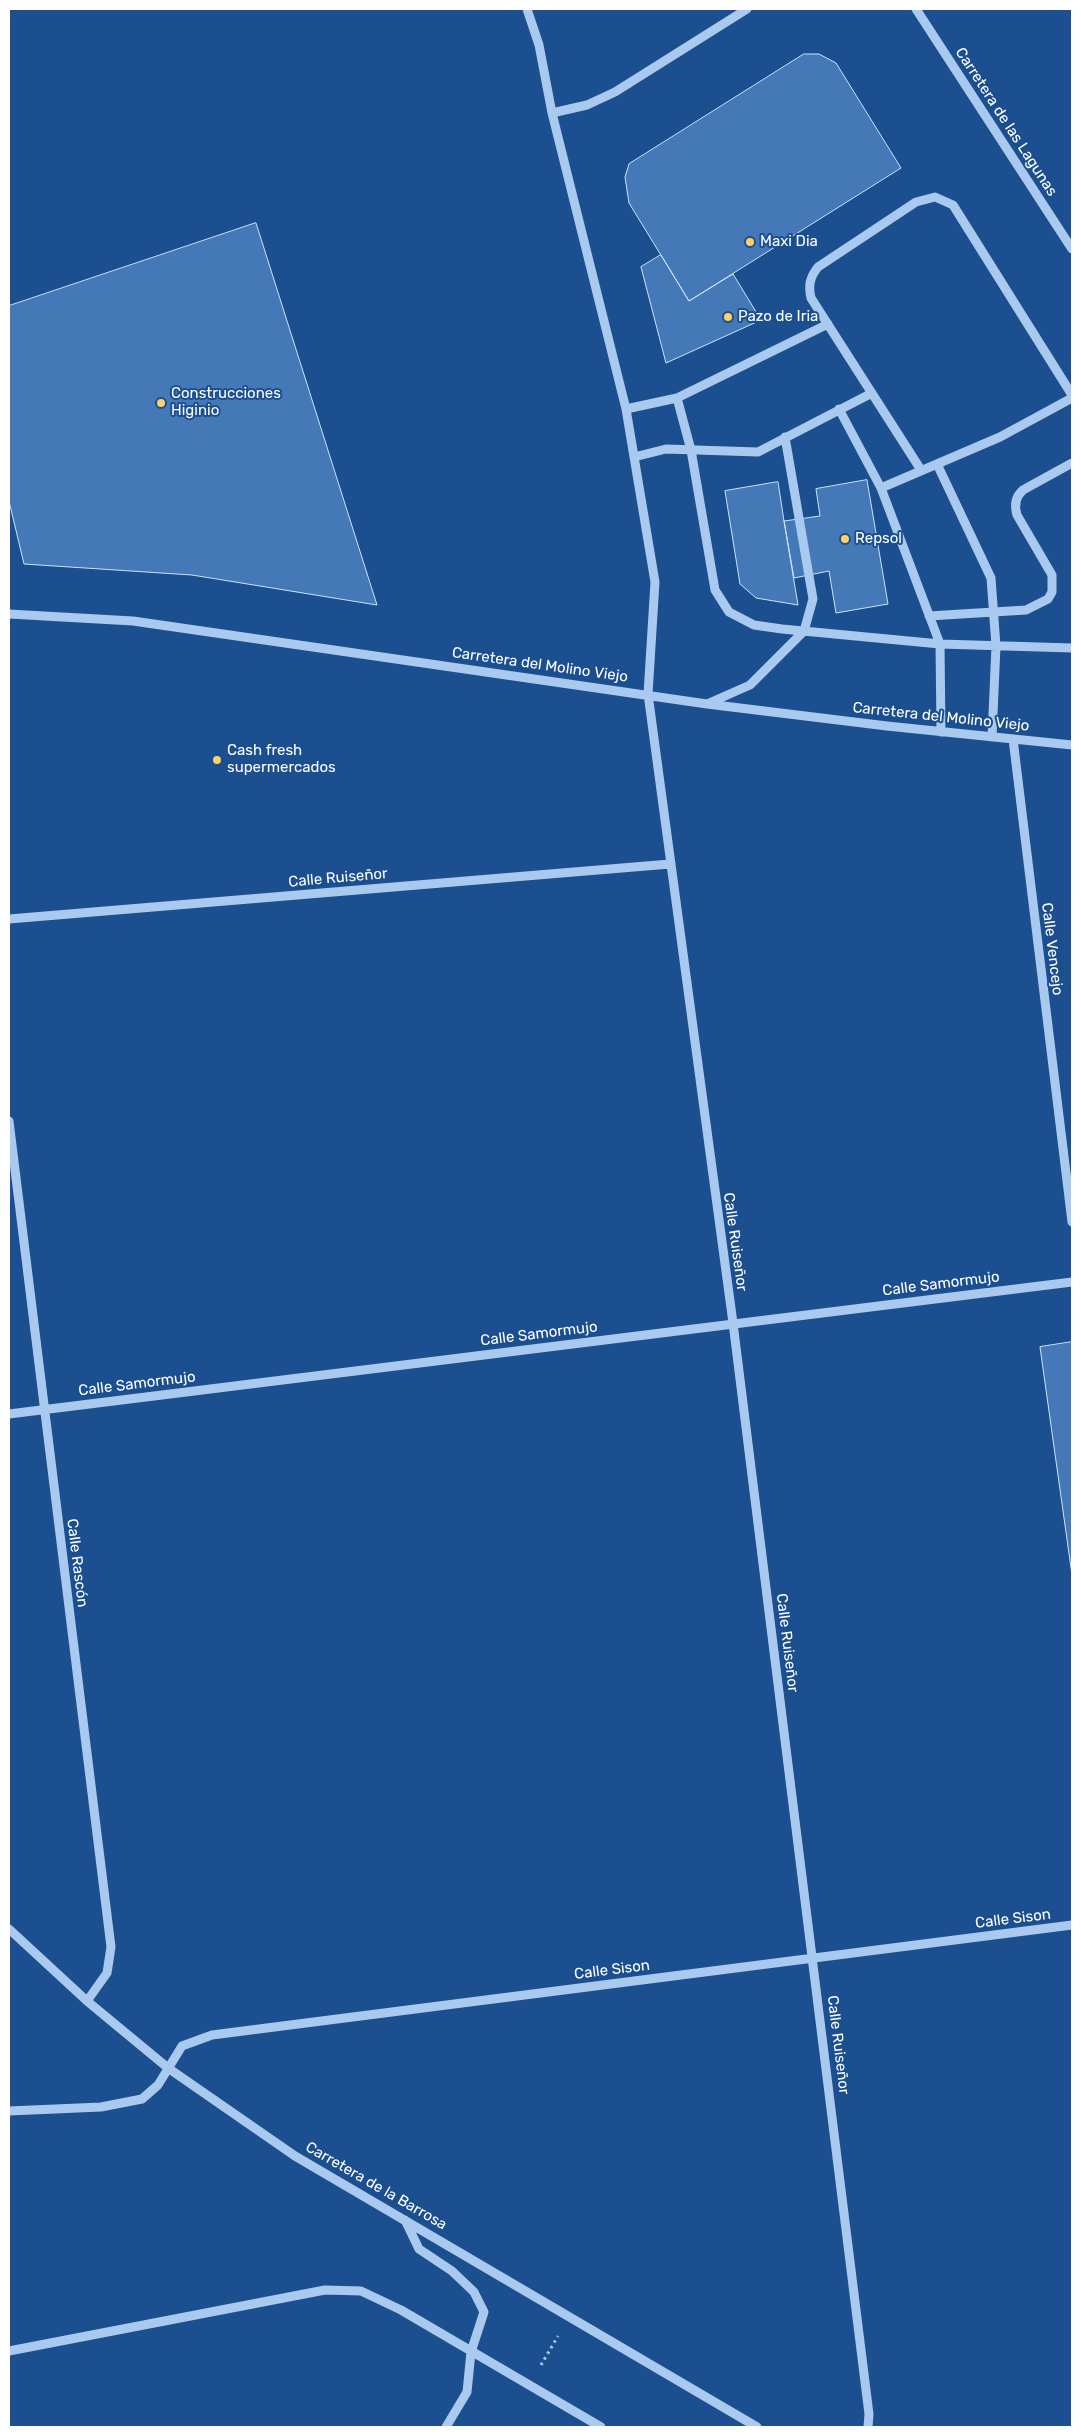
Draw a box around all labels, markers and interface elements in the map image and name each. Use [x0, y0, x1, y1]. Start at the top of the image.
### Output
street label: Carretera de las Lagunas [951, 44, 1061, 200]
place label: Maxi Dia [760, 233, 818, 251]
marker: Maxi Dia [744, 236, 756, 248]
place label: Pazo de Iria [738, 308, 818, 326]
marker: Pazo de Iria [722, 311, 734, 323]
place label: Construcciones Higinio [171, 385, 281, 420]
marker: Construcciones Higinio [155, 397, 167, 409]
place label: Repsol [855, 530, 902, 548]
marker: Repsol [839, 533, 851, 545]
street label: Carretera del Molino Viejo [451, 644, 629, 686]
street label: Carretera del Molino Viejo [852, 699, 1030, 735]
place label: Cash fresh supermercados [227, 742, 336, 777]
marker: Cash fresh supermercados [211, 754, 223, 766]
street label: Calle Ruiseñor [288, 865, 388, 891]
street label: Calle Vencejo [1037, 902, 1067, 996]
street label: Calle Ruiseñor [719, 1191, 751, 1293]
street label: Calle Samormujo [881, 1268, 1001, 1300]
street label: Calle Samormujo [479, 1318, 599, 1350]
street label: Calle Samormujo [77, 1368, 197, 1400]
street label: Calle Rascón [63, 1518, 91, 1608]
street label: Calle Ruiseñor [772, 1592, 802, 1694]
street label: Calle Sison [974, 1905, 1052, 1933]
street label: Calle Sison [573, 1956, 651, 1984]
street label: Calle Ruiseñor [823, 1994, 853, 2096]
street label: Carretera de la Barrosa [302, 2138, 450, 2234]

